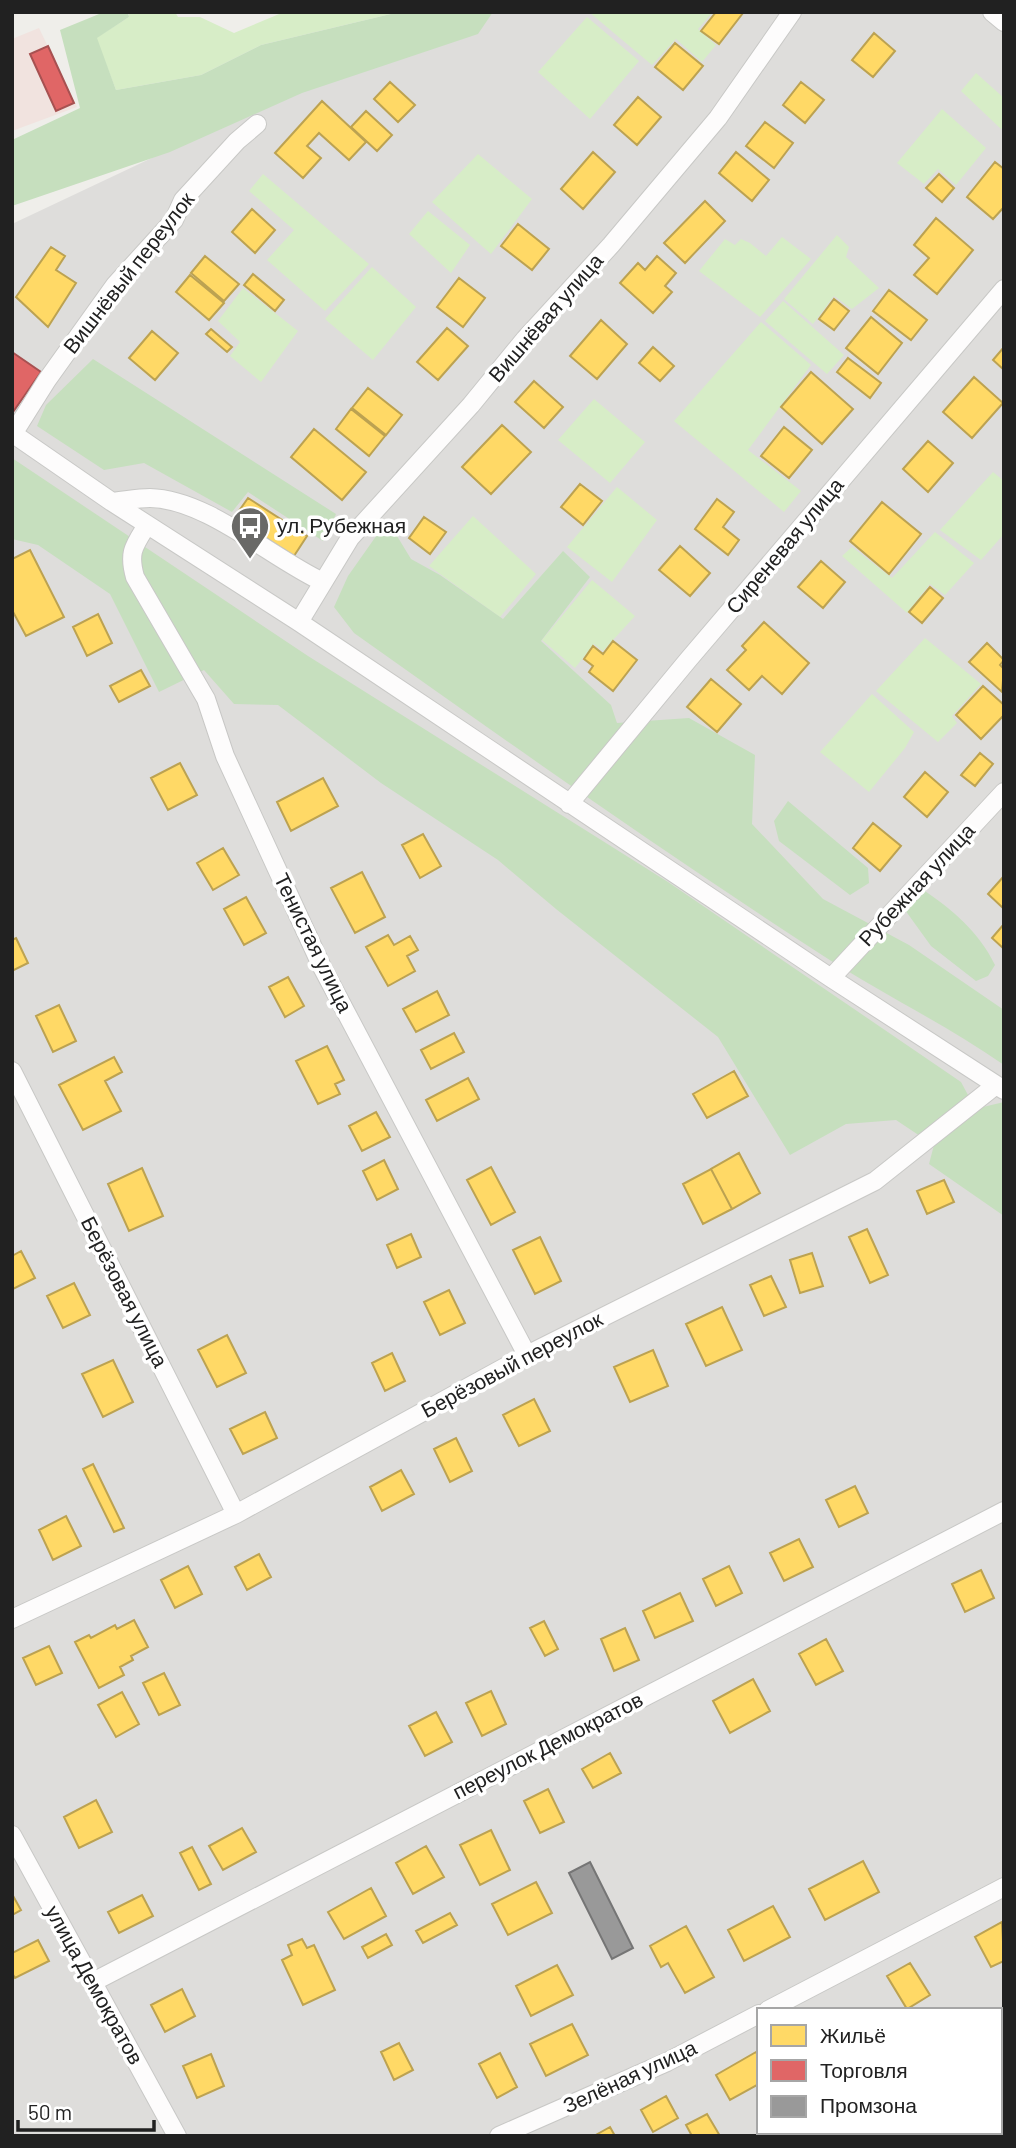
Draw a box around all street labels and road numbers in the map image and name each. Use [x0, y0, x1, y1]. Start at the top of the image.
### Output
street label: Вишнёвый переулок [57, 186, 199, 358]
street label: Вишнёвая улица [482, 248, 608, 386]
street label: Сиреневая улица [720, 472, 848, 618]
street label: Рубежная улица [853, 817, 979, 951]
street label: Тенистая улица [270, 869, 359, 1016]
street label: Берёзовая улица [77, 1212, 174, 1371]
street label: Берёзовый переулок [416, 1305, 607, 1422]
street label: переулок Демократов [448, 1686, 647, 1803]
street label: улица Демократов [41, 1900, 149, 2068]
street label: Зелёная улица [559, 2034, 700, 2117]

